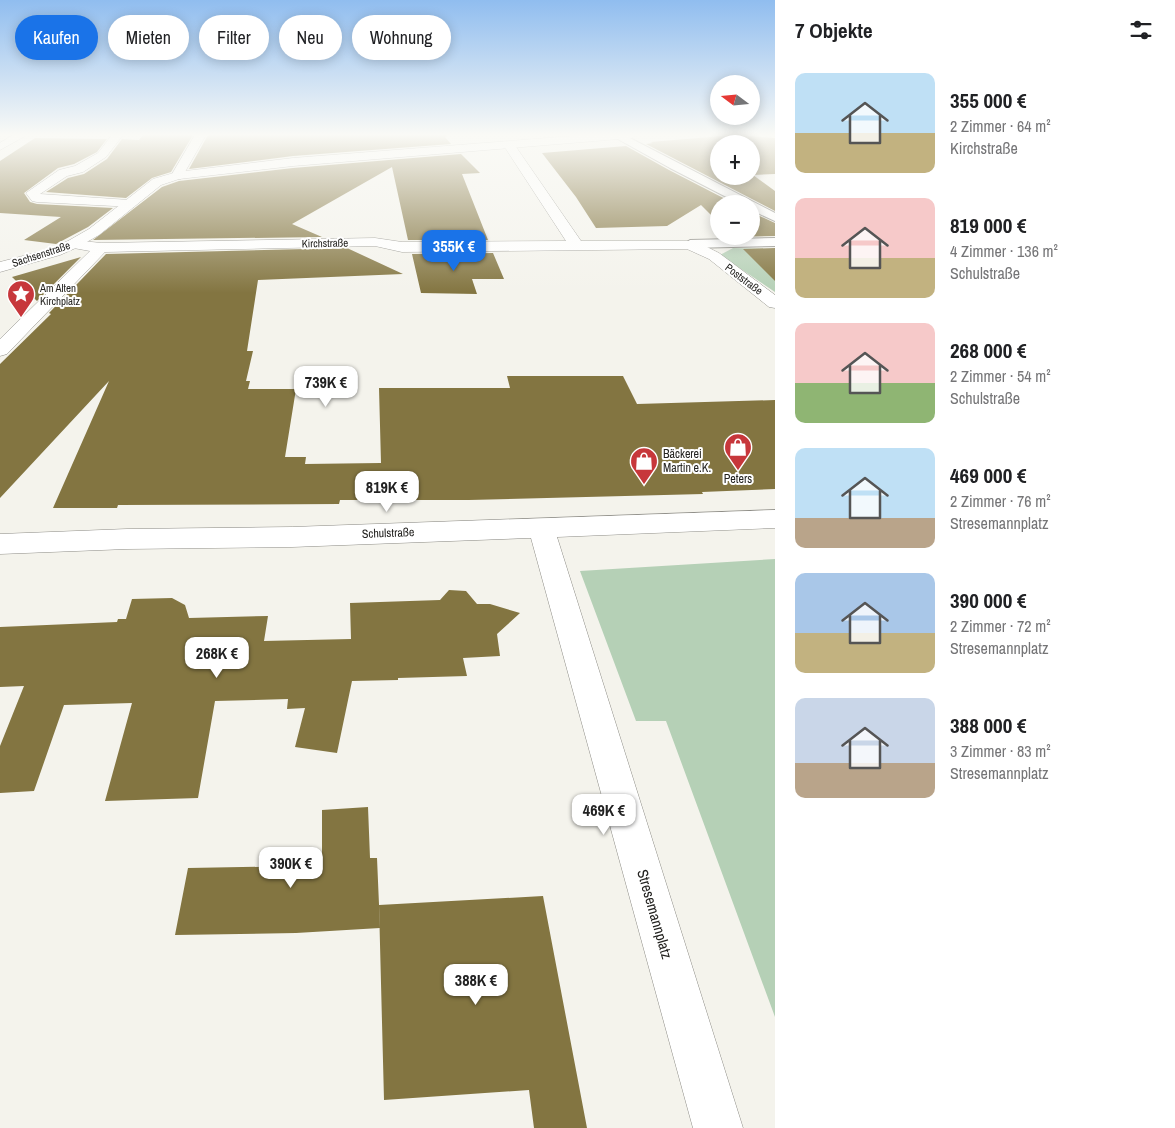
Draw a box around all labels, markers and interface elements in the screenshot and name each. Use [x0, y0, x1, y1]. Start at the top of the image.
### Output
chip: Kaufen [15, 15, 98, 60]
chip: Mieten [108, 15, 189, 60]
chip: Filter [199, 15, 269, 60]
chip: Neu [279, 15, 342, 60]
chip: Wohnung [352, 15, 451, 60]
text: 7 Objekte [795, 16, 873, 45]
icon: filters [1127, 16, 1155, 44]
north arrow [710, 75, 760, 125]
map controls [710, 75, 760, 245]
text: 355 000 € [950, 86, 1027, 115]
icon: home [835, 93, 895, 153]
text: 2 Zimmer · 64 m² [950, 115, 1051, 137]
button: + [710, 135, 760, 185]
text: Kirchstraße [950, 137, 1018, 159]
button: − [710, 195, 760, 245]
text: 819 000 € [950, 211, 1027, 240]
icon: home [835, 218, 895, 278]
pin: 355K € [413, 230, 495, 272]
text: 355K € [433, 235, 475, 257]
street label: Kirchstraße [302, 236, 348, 250]
street label: Sachsenstraße [10, 238, 72, 270]
text: 4 Zimmer · 136 m² [950, 240, 1058, 262]
street label: Poststraße [722, 260, 766, 298]
text: Schulstraße [950, 262, 1020, 284]
place icon: Am Alten Kirchplatz [6, 279, 36, 318]
place label: Am Alten Kirchplatz [39, 281, 81, 308]
text: 268 000 € [950, 336, 1027, 365]
icon: home [835, 343, 895, 403]
text: 2 Zimmer · 54 m² [950, 365, 1051, 387]
pin: 739K € [285, 366, 367, 408]
text: 739K € [305, 371, 347, 393]
text: Schulstraße [950, 387, 1020, 409]
shop icon: Peters [723, 432, 753, 471]
shop icon: Bäckerei Martin e.K. [629, 446, 659, 485]
place label: Bäckerei Martin e.K. [663, 446, 711, 476]
text: 469 000 € [950, 461, 1027, 490]
icon: home [835, 468, 895, 528]
pin: 819K € [346, 470, 428, 513]
place label: Peters [724, 471, 752, 487]
text: 819K € [366, 476, 408, 498]
text: 2 Zimmer · 76 m² [950, 490, 1051, 512]
text: Stresemannplatz [950, 512, 1048, 534]
street label: Schulstraße [361, 524, 415, 542]
text: 390 000 € [950, 586, 1027, 615]
icon: home [835, 593, 895, 653]
text: 2 Zimmer · 72 m² [950, 615, 1051, 637]
pin: 268K € [176, 636, 258, 679]
text: Stresemannplatz [950, 637, 1048, 659]
text: 268K € [196, 642, 238, 664]
text: 388 000 € [950, 711, 1027, 740]
icon: home [835, 718, 895, 778]
text: 3 Zimmer · 83 m² [950, 740, 1051, 762]
text: Stresemannplatz [950, 762, 1048, 784]
pin: 469K € [563, 794, 645, 836]
text: 469K € [583, 799, 625, 821]
pin: 390K € [250, 846, 332, 889]
text: 390K € [270, 852, 312, 874]
street label: Stresemannplatz [632, 867, 678, 961]
pin: 388K € [435, 964, 517, 1006]
text: 388K € [455, 969, 497, 991]

